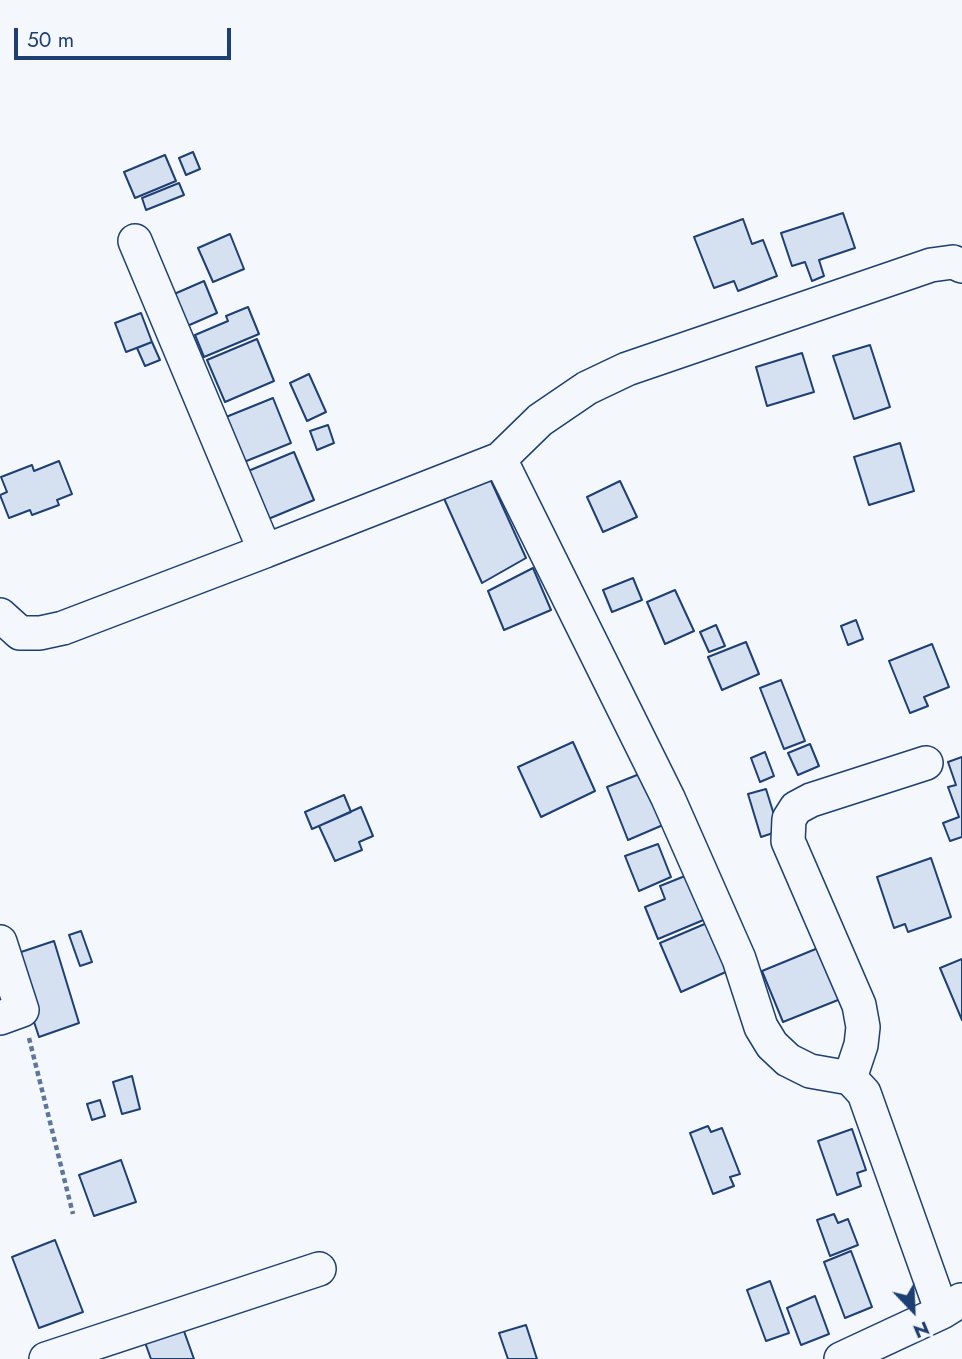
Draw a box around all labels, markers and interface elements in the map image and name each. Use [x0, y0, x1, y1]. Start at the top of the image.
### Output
scale bar [18, 14, 234, 58]
text: 50 m [27, 25, 74, 55]
north arrow [878, 1275, 948, 1345]
text: N [909, 1314, 934, 1345]

